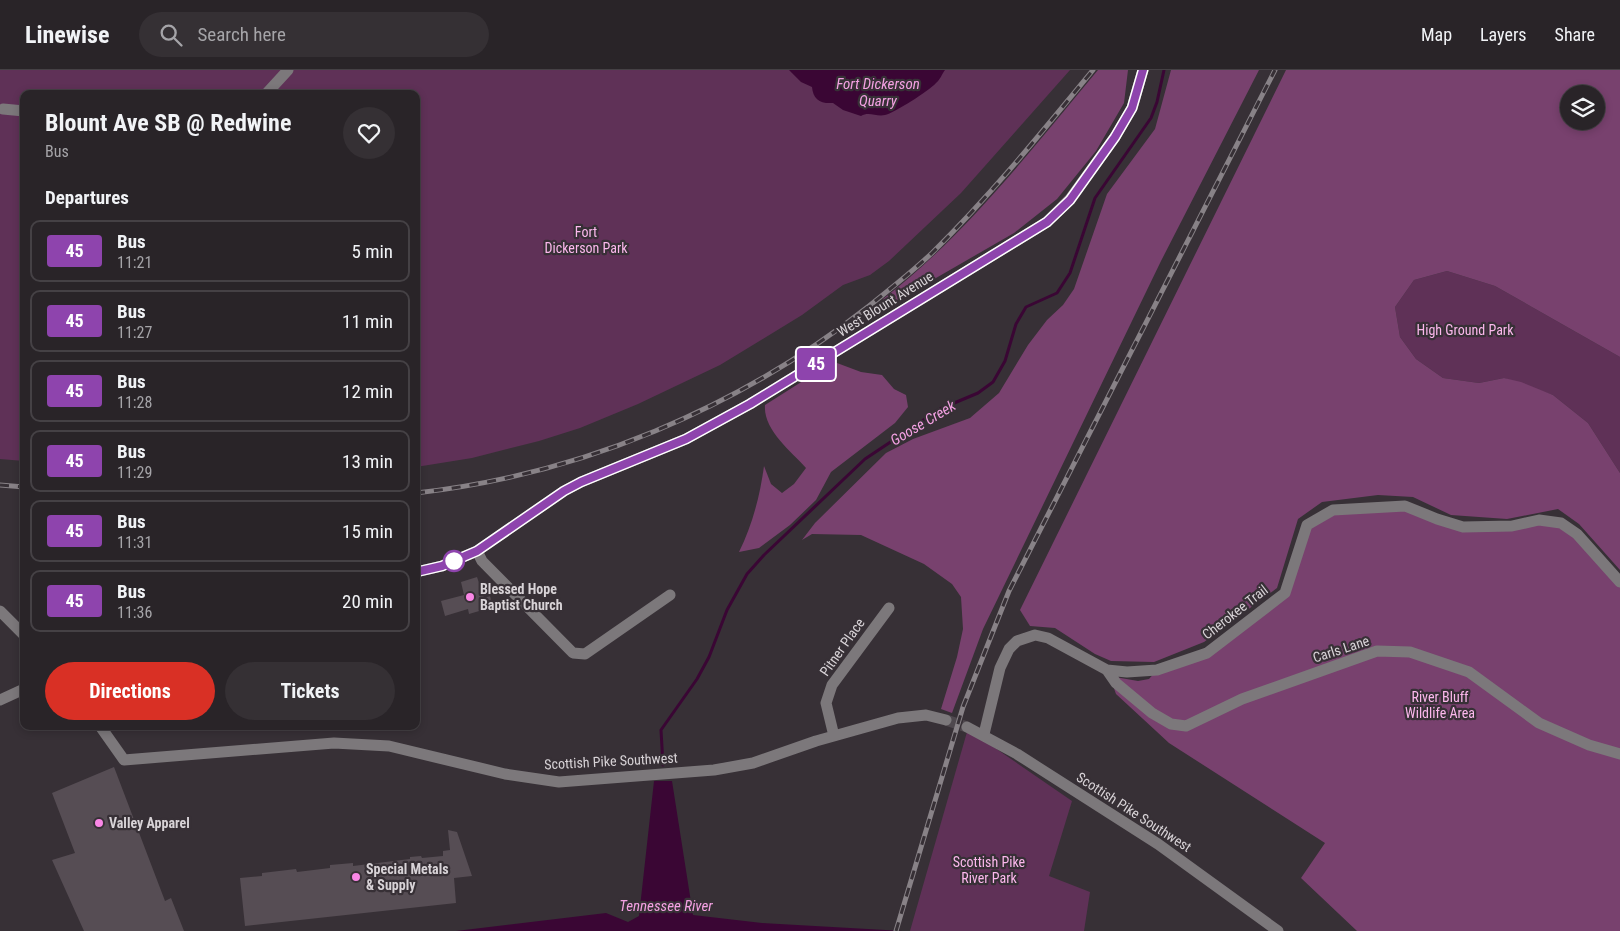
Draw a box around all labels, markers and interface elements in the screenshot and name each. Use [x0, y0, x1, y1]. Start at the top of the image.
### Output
search box [139, 12, 489, 57]
text: Linewise [25, 21, 109, 49]
icon: search [157, 21, 185, 49]
text: Search here [197, 23, 286, 46]
text: Map [1421, 24, 1452, 45]
text: Layers [1480, 24, 1527, 45]
text: Share [1555, 24, 1595, 45]
water label: Fort Dickerson Quarry [836, 75, 920, 110]
map controls [1560, 85, 1605, 130]
button: layers [1560, 85, 1605, 130]
button: heart [343, 107, 395, 159]
text: Blount Ave SB @ Redwine [45, 109, 291, 137]
text: Bus [45, 142, 69, 161]
text: Departures [45, 186, 129, 209]
park label: Fort Dickerson Park [544, 224, 628, 256]
text: Bus [117, 230, 146, 253]
text: 45 [65, 240, 84, 261]
text: 5 min [351, 240, 393, 263]
text: 11:21 [117, 253, 152, 272]
street label: West Blount Avenue [834, 268, 936, 340]
text: Bus [117, 300, 146, 323]
text: 45 [65, 310, 84, 331]
text: 11 min [342, 310, 393, 333]
park label: High Ground Park [1417, 322, 1514, 338]
text: 11:27 [117, 323, 152, 342]
line badge: 45 [794, 348, 838, 380]
text: 45 [807, 353, 825, 374]
text: Bus [117, 370, 146, 393]
text: 45 [65, 380, 84, 401]
text: 12 min [342, 380, 393, 403]
text: 11:28 [117, 393, 152, 412]
water label: Goose Creek [887, 396, 959, 449]
text: Bus [117, 440, 146, 463]
text: 45 [65, 450, 84, 471]
text: 13 min [342, 450, 393, 473]
text: 11:29 [117, 463, 152, 482]
text: Bus [117, 510, 146, 533]
text: 45 [65, 520, 84, 541]
text: 15 min [342, 520, 393, 543]
text: 11:31 [117, 533, 152, 552]
unlabelled marker [443, 550, 465, 572]
text: Bus [117, 580, 146, 603]
place label: Blessed Hope Baptist Church [480, 581, 563, 613]
street label: Cherokee Trail [1199, 582, 1271, 642]
text: 45 [65, 590, 84, 611]
text: 20 min [342, 590, 393, 613]
marker: Blessed Hope Baptist Church [464, 591, 476, 603]
text: 11:36 [117, 603, 152, 622]
street label: Pitner Place [816, 615, 868, 679]
street label: Carls Lane [1311, 632, 1372, 666]
button: Directions [45, 662, 215, 720]
button: Tickets [225, 662, 395, 720]
park label: River Bluff Wildlife Area [1405, 689, 1475, 721]
street label: Scottish Pike Southwest [544, 750, 678, 772]
street label: Scottish Pike Southwest [1074, 769, 1194, 855]
place label: Valley Apparel [109, 815, 190, 831]
marker: Valley Apparel [93, 817, 105, 829]
park label: Scottish Pike River Park [953, 854, 1026, 886]
place label: Special Metals & Supply [366, 861, 449, 893]
marker: Special Metals & Supply [350, 871, 362, 883]
water label: Tennessee River [619, 897, 713, 915]

